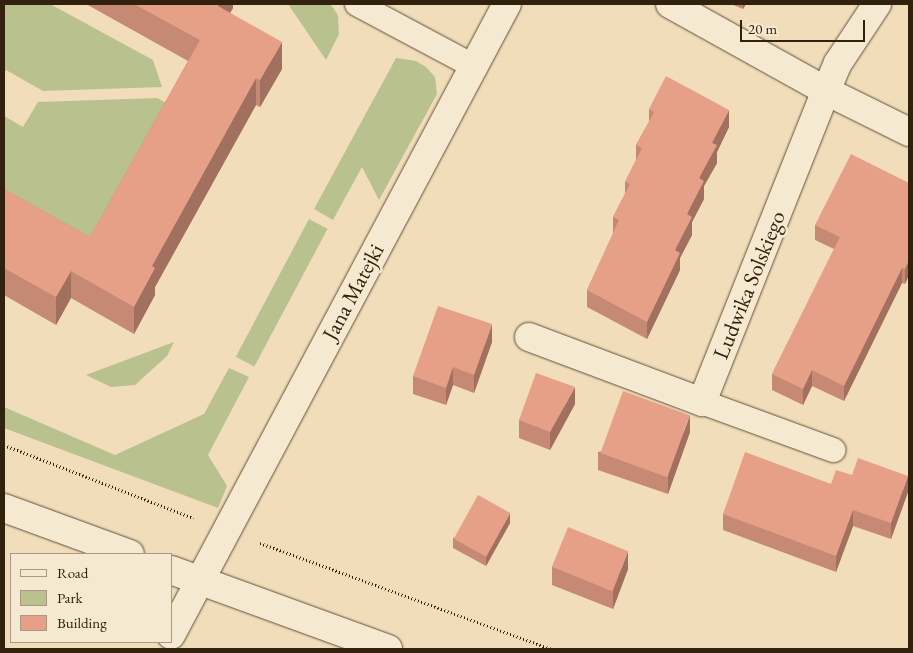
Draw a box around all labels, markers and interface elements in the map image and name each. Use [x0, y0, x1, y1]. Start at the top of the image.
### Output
scale bar [743, 10, 868, 42]
text: 20 m [748, 19, 777, 38]
street label: Ludwika Solskiego [707, 207, 791, 363]
street label: Jana Matejki [317, 239, 389, 345]
legend [10, 553, 172, 643]
text: Road [57, 563, 88, 582]
text: Park [57, 588, 83, 607]
text: Building [57, 613, 107, 632]

